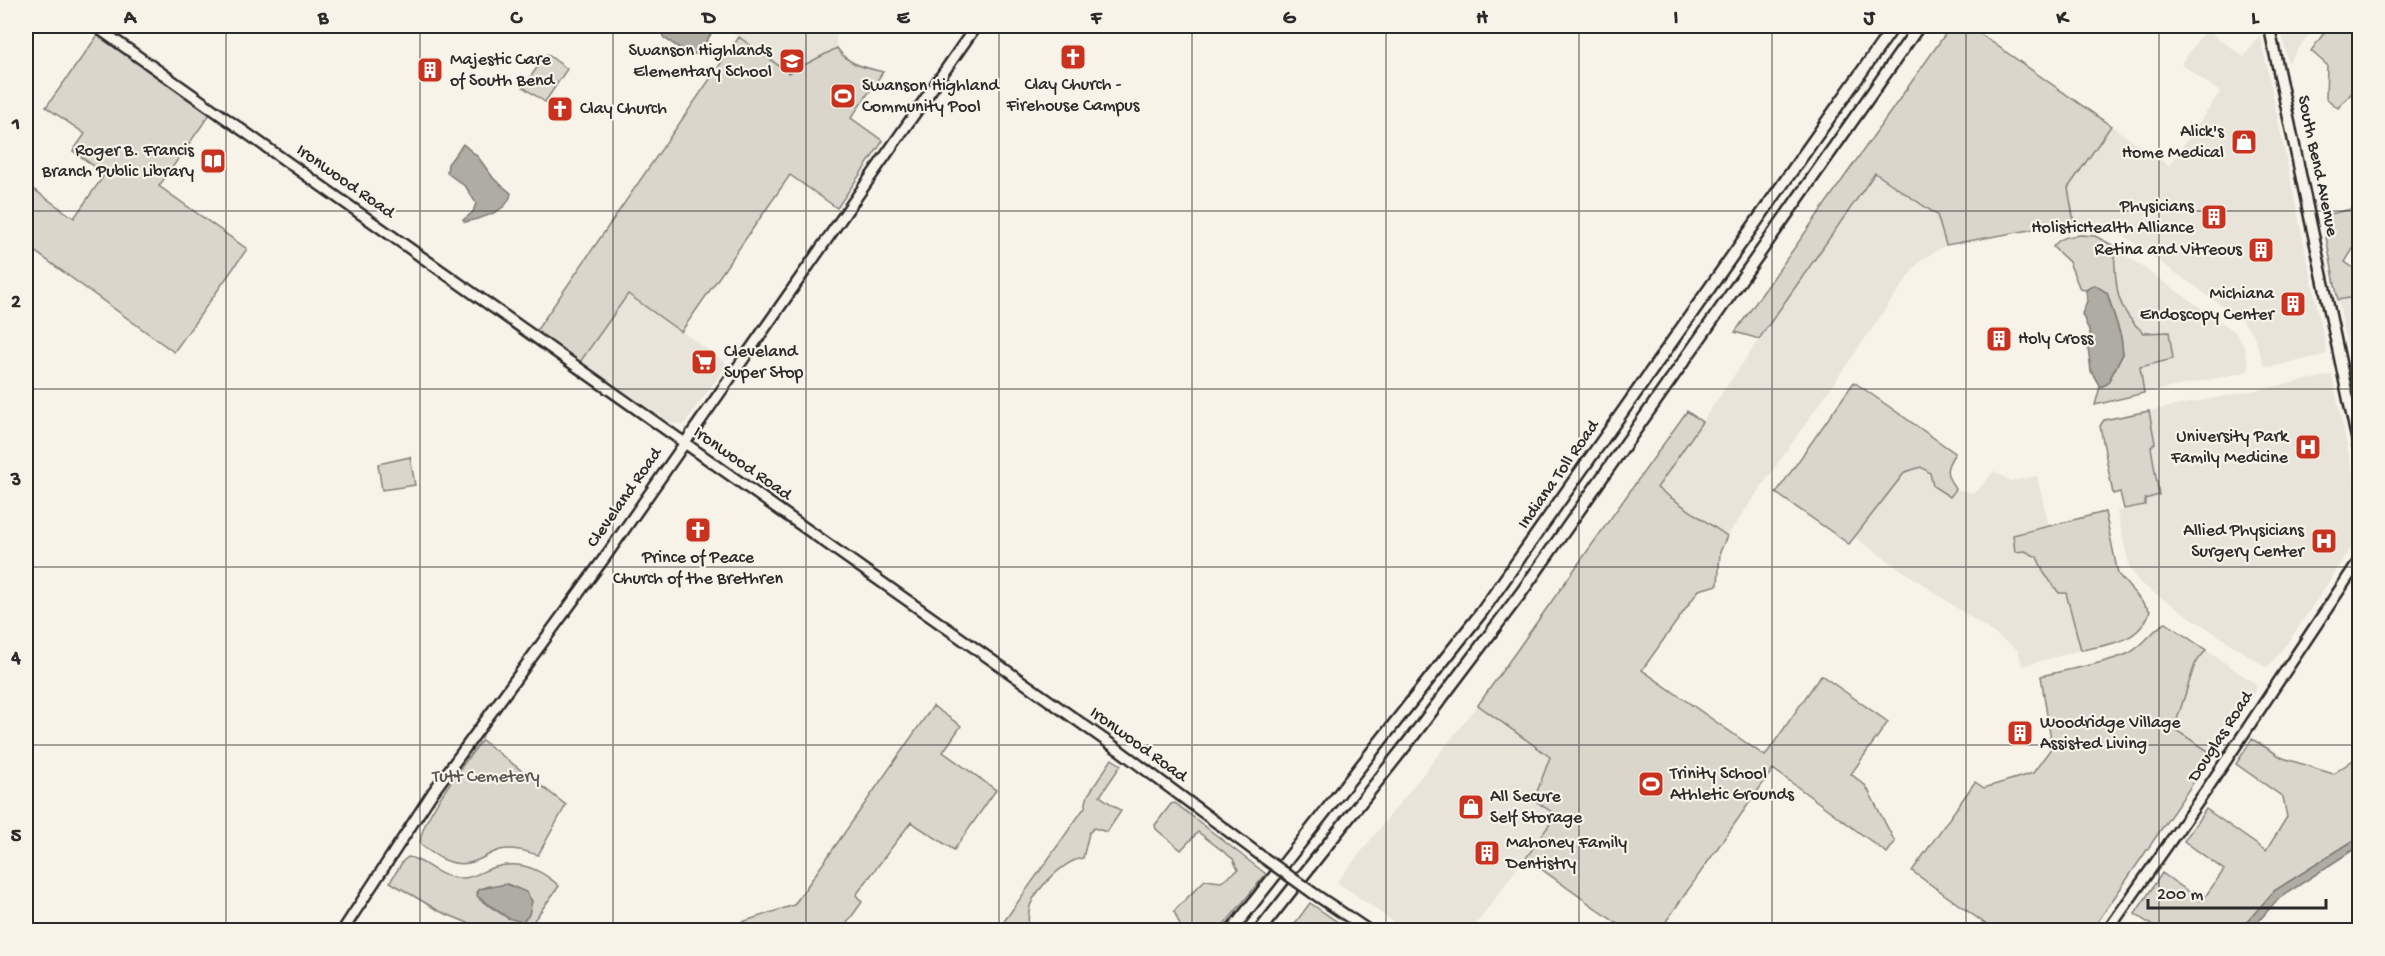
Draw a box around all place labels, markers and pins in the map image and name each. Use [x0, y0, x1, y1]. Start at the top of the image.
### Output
place label: Swanson Highlands Elementary School [629, 41, 773, 83]
church icon: Clay Church - Firehouse Campus [1058, 42, 1088, 72]
school or university icon: Swanson Highlands Elementary School [777, 46, 807, 76]
place label: Majestic Care of South Bend [450, 50, 556, 92]
building icon: Majestic Care of South Bend [415, 55, 445, 85]
place label: Clay Church - Firehouse Campus [1006, 75, 1141, 117]
place label: Swanson Highland Community Pool [862, 76, 1000, 118]
sports icon: Swanson Highland Community Pool [828, 81, 858, 111]
church icon: Clay Church [545, 94, 575, 124]
place label: Clay Church [580, 99, 667, 120]
place label: Alick's Home Medical [2122, 122, 2225, 164]
shop icon: Alick's Home Medical [2229, 127, 2259, 157]
place label: Roger B. Francis Branch Public Library [41, 141, 195, 183]
library icon: Roger B. Francis Branch Public Library [198, 146, 228, 176]
place label: Physicians HolisticHealth Alliance [2031, 197, 2195, 239]
building icon: Physicians HolisticHealth Alliance [2199, 202, 2229, 232]
building icon: Retina and Vitreous [2246, 235, 2276, 265]
place label: Retina and Vitreous [2095, 240, 2243, 261]
place label: Michiana Endoscopy Center [2140, 284, 2276, 326]
building icon: Michiana Endoscopy Center [2278, 289, 2308, 319]
building icon: Holy Cross [1984, 324, 2014, 354]
place label: Holy Cross [2018, 329, 2095, 350]
place label: Cleveland Super Stop [724, 342, 804, 384]
supermarket icon: Cleveland Super Stop [689, 347, 719, 377]
place label: University Park Family Medicine [2170, 427, 2290, 469]
hospital icon: University Park Family Medicine [2293, 432, 2323, 462]
church icon: Prince of Peace Church of the Brethren [683, 515, 713, 545]
place label: Allied Physicians Surgery Center [2183, 521, 2306, 563]
hospital icon: Allied Physicians Surgery Center [2309, 526, 2339, 556]
place label: Prince of Peace Church of the Brethren [613, 548, 783, 590]
place label: Woodridge Village Assisted Living [2040, 713, 2181, 755]
building icon: Woodridge Village Assisted Living [2005, 718, 2035, 748]
place label: Trinity School Athletic Grounds [1669, 764, 1795, 806]
sports icon: Trinity School Athletic Grounds [1636, 769, 1666, 799]
place label: All Secure Self Storage [1490, 787, 1583, 829]
shop icon: All Secure Self Storage [1456, 792, 1486, 822]
place label: Mahoney Family Dentistry [1505, 833, 1627, 875]
building icon: Mahoney Family Dentistry [1472, 838, 1502, 868]

